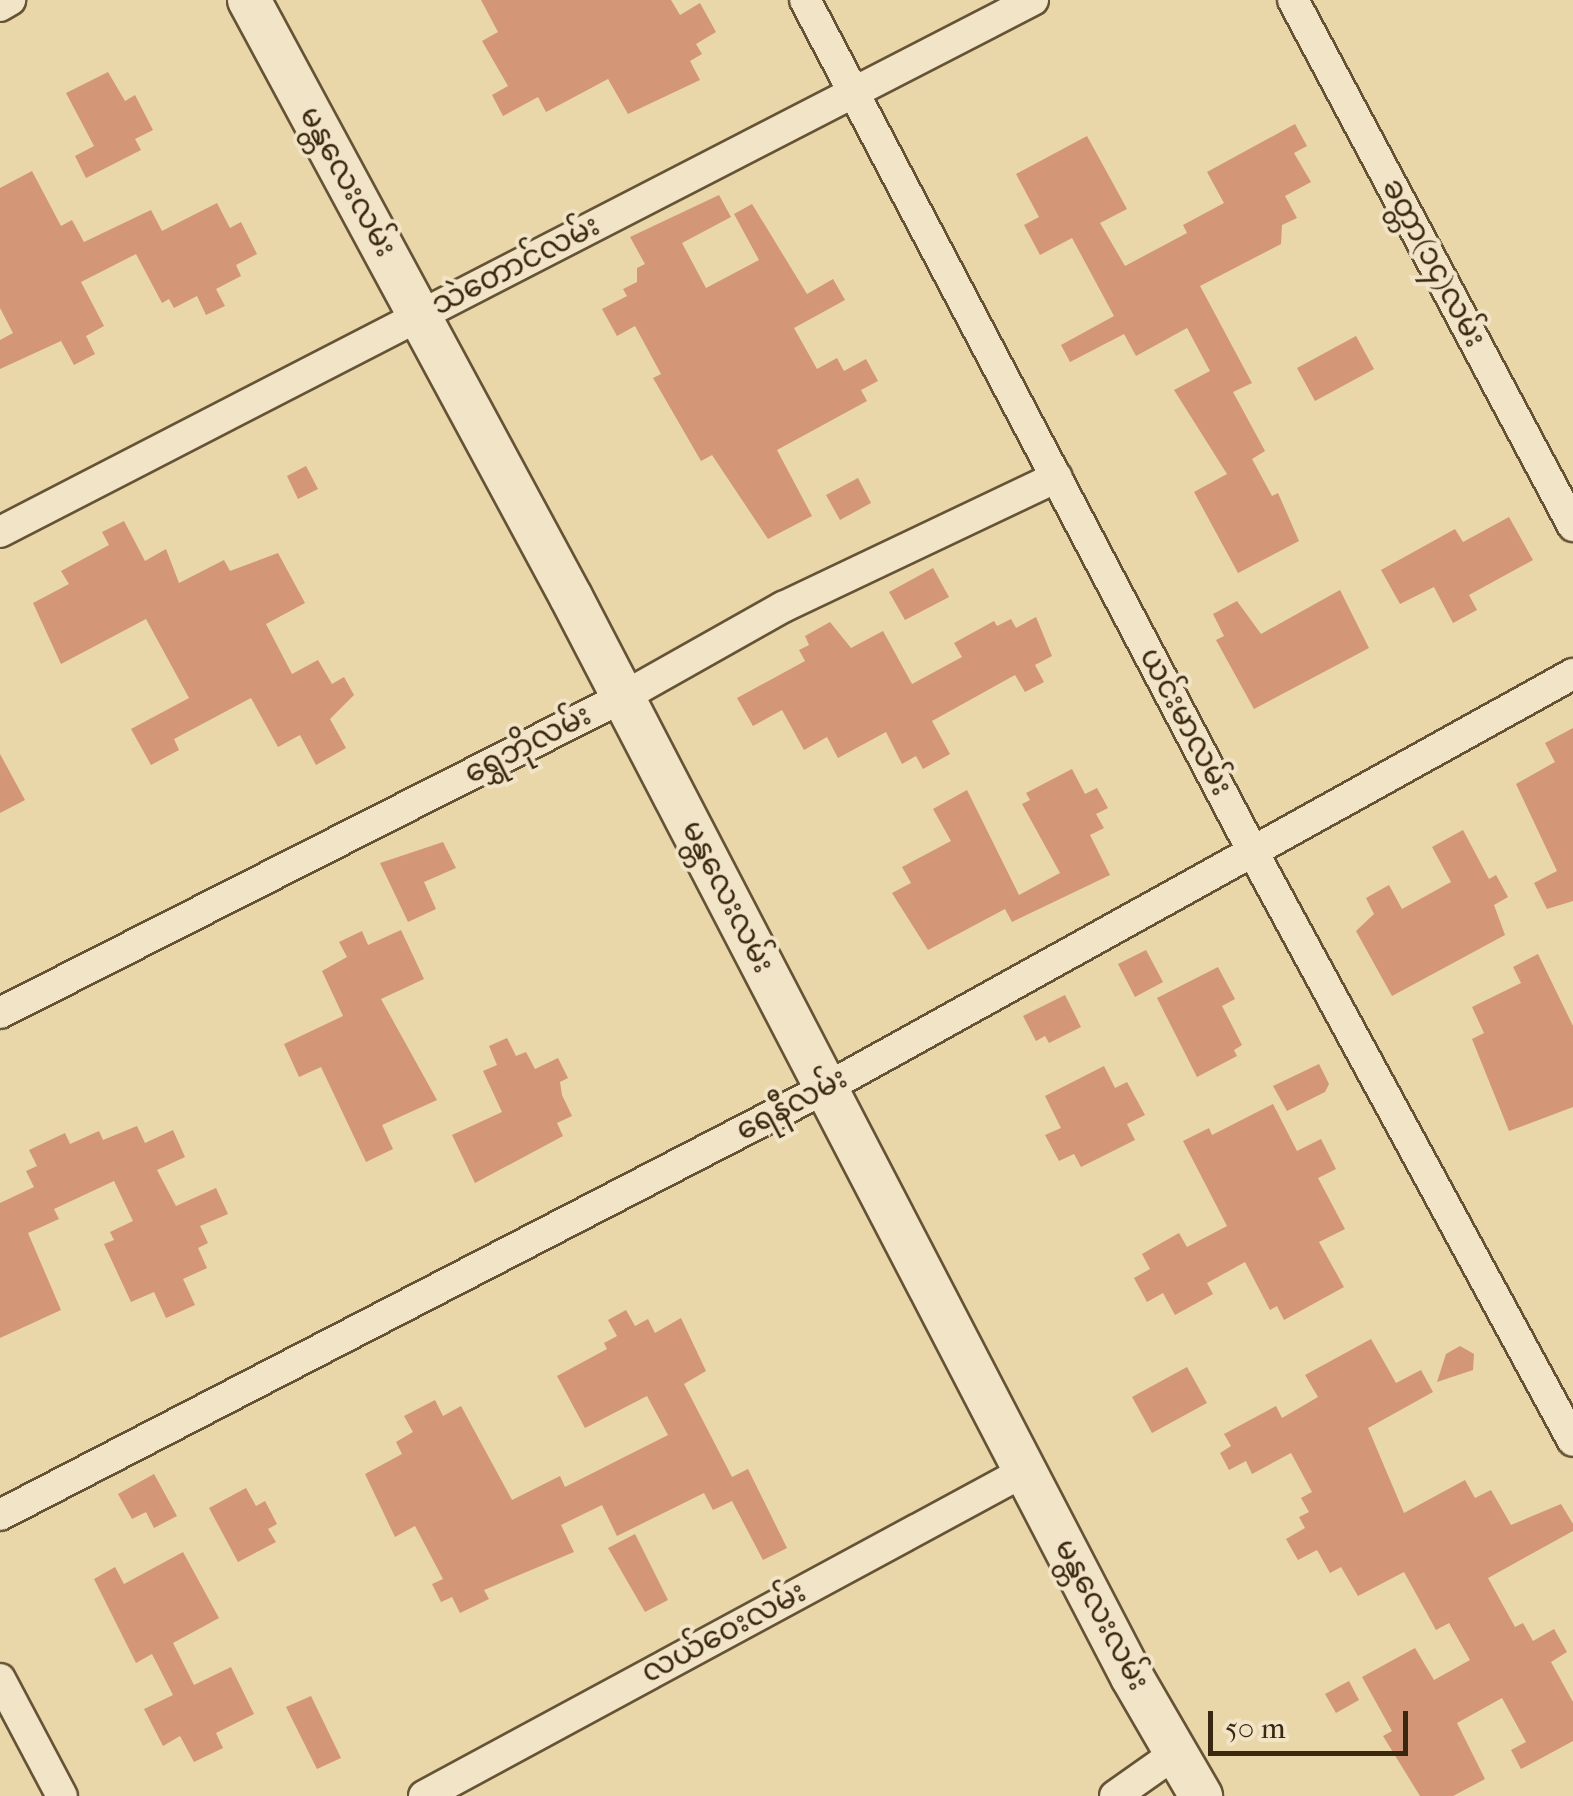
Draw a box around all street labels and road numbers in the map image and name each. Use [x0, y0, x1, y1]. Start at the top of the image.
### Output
street label: မန္တလေးလမ်း [291, 101, 403, 263]
street label: ခတ္တာ(၁၄)လမ်း [1373, 172, 1493, 354]
street label: သဲတောင်လမ်း [426, 208, 606, 324]
street label: ယင်းမာလမ်း [1131, 642, 1239, 802]
street label: ရွှေဘိုလမ်း [459, 698, 597, 792]
street label: မန္တလေးလမ်း [673, 815, 781, 979]
street label: ရေနီလမ်း [730, 1061, 854, 1149]
street label: မန္တလေးလမ်း [1046, 1533, 1156, 1697]
street label: လယ်ဝေးလမ်း [636, 1575, 812, 1691]

